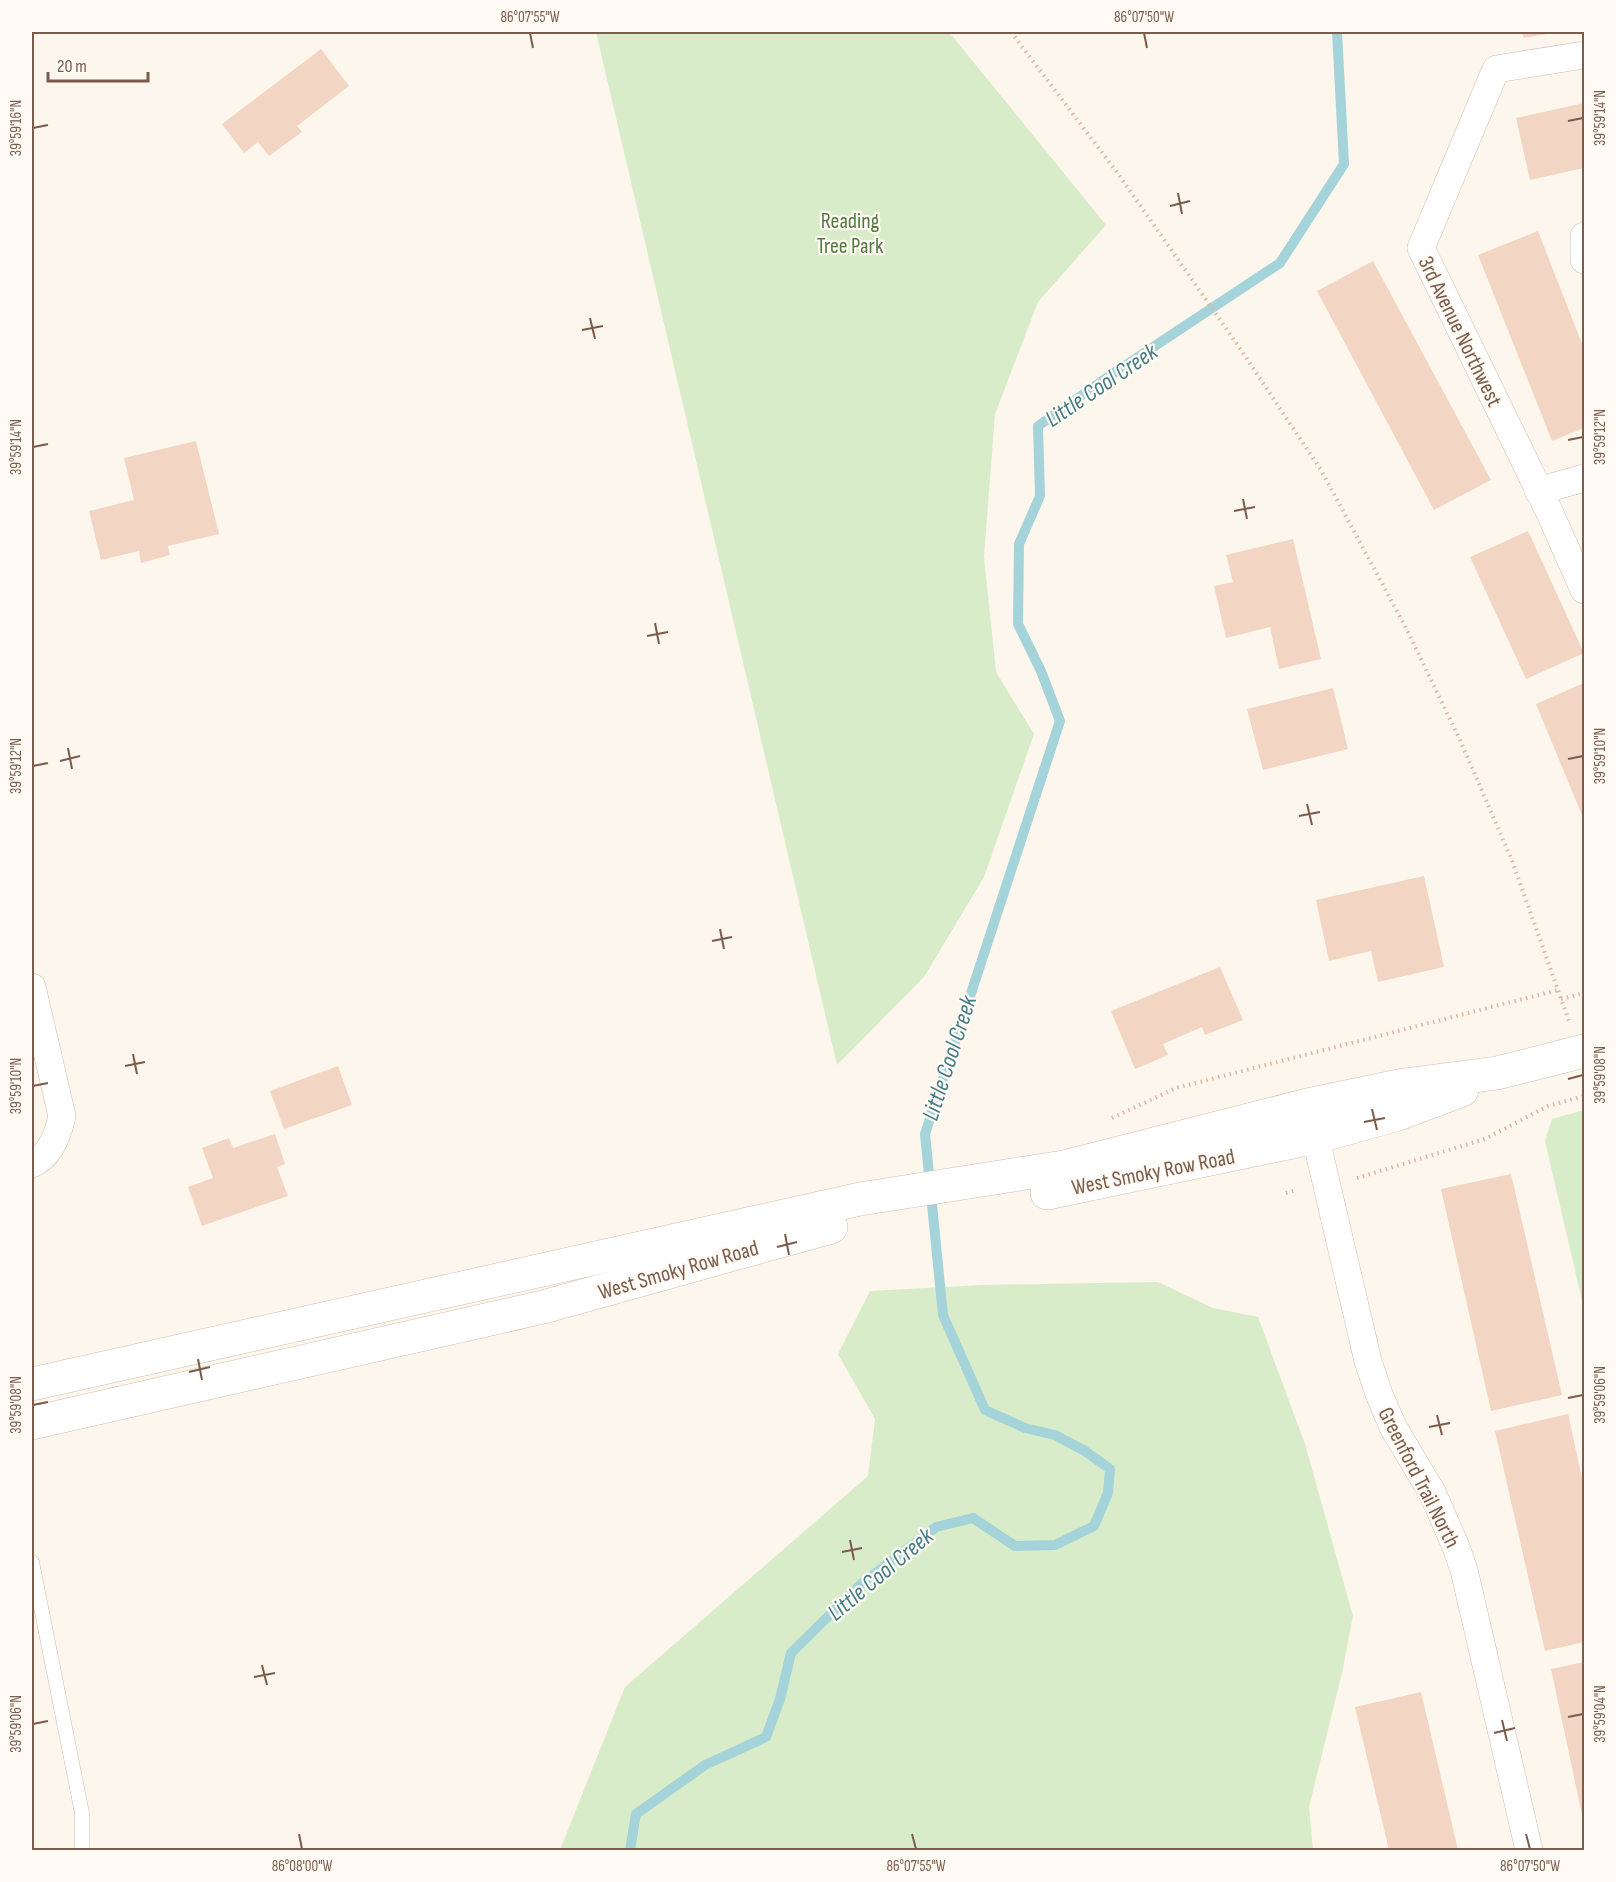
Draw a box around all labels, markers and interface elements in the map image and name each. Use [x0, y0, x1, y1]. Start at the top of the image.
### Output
text: 86°07'55"W [500, 8, 560, 27]
text: 86°07'50"W [1114, 8, 1174, 27]
scale bar [48, 45, 148, 83]
text: 20 m [57, 56, 87, 77]
text: 39°59'14"N [1591, 90, 1610, 146]
text: 39°59'16"N [7, 100, 26, 156]
park label: Reading Tree Park [817, 208, 884, 260]
street label: 3rd Avenue Northwest [1412, 252, 1508, 411]
water label: Little Cool Creek [1040, 337, 1164, 434]
text: 39°59'12"N [1591, 409, 1610, 465]
text: 39°59'14"N [7, 419, 26, 475]
text: 39°59'10"N [1591, 728, 1610, 784]
text: 39°59'12"N [7, 738, 26, 794]
water label: Little Cool Creek [916, 991, 984, 1124]
text: 39°59'08"N [1591, 1046, 1610, 1104]
text: 39°59'10"N [7, 1058, 26, 1114]
street label: West Smoky Row Road [1070, 1143, 1237, 1202]
street label: West Smoky Row Road [595, 1235, 762, 1306]
text: 39°59'06"N [1591, 1366, 1610, 1424]
text: 39°59'08"N [7, 1376, 26, 1434]
street label: Greenford Trail North [1372, 1403, 1466, 1553]
water label: Little Cool Creek [822, 1521, 940, 1627]
text: 39°59'04"N [1591, 1685, 1610, 1743]
text: 39°59'06"N [7, 1695, 26, 1753]
text: 86°08'00"W [272, 1857, 333, 1876]
text: 86°07'55"W [886, 1857, 946, 1876]
text: 86°07'50"W [1500, 1857, 1560, 1876]

